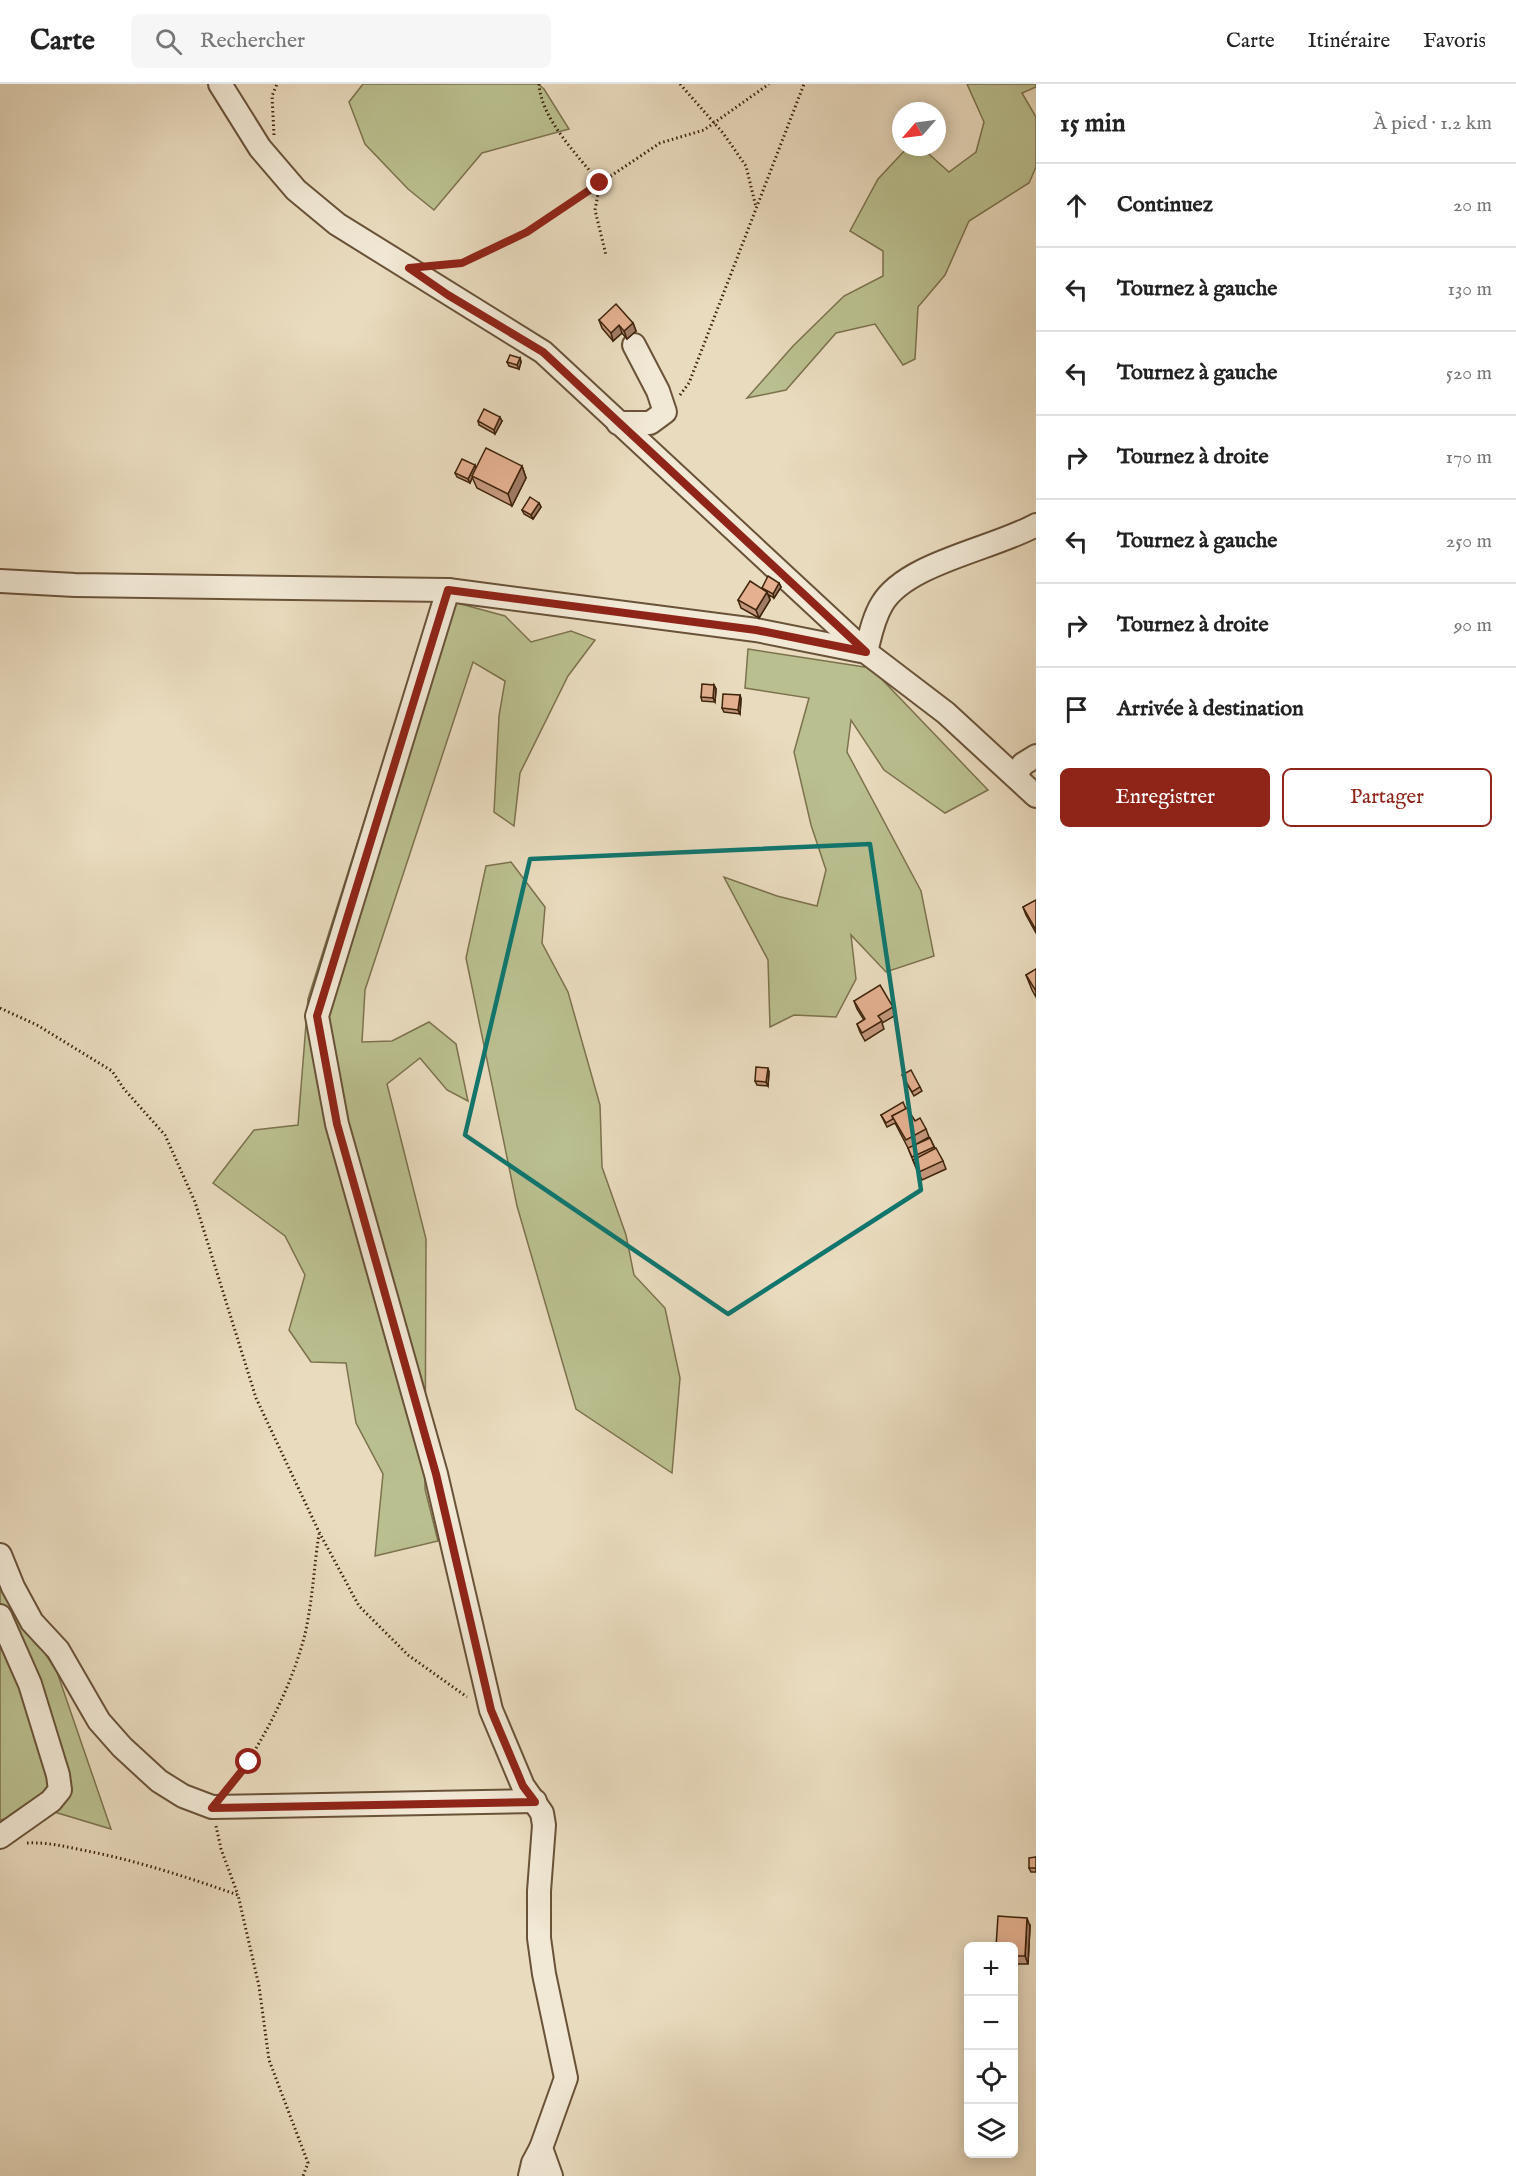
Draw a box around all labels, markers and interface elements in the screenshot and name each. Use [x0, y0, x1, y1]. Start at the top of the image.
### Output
search box [131, 14, 551, 68]
text: Carte [30, 24, 95, 59]
icon: search [152, 25, 185, 58]
text: Rechercher [200, 27, 305, 55]
text: Carte [1226, 28, 1275, 55]
text: Itinéraire [1308, 28, 1390, 55]
text: Favoris [1423, 28, 1486, 55]
north arrow [892, 102, 946, 156]
text: 15 min [1060, 107, 1126, 140]
text: À pied · 1.2 km [1373, 111, 1492, 136]
route end [586, 169, 612, 195]
icon: ahead [1060, 189, 1093, 222]
text: Continuez [1117, 191, 1213, 219]
text: 20 m [1453, 193, 1492, 218]
icon: left [1060, 273, 1093, 306]
text: Tournez à gauche [1117, 275, 1277, 303]
text: 130 m [1447, 277, 1492, 302]
icon: left [1060, 357, 1093, 390]
text: Tournez à gauche [1117, 359, 1277, 387]
text: 520 m [1446, 361, 1492, 386]
icon: right [1060, 441, 1093, 474]
text: Tournez à droite [1117, 443, 1268, 471]
text: 170 m [1446, 445, 1492, 470]
icon: left [1060, 525, 1093, 558]
text: Tournez à gauche [1117, 527, 1277, 555]
text: 250 m [1446, 529, 1492, 554]
icon: right [1060, 609, 1093, 642]
text: Tournez à droite [1117, 611, 1268, 639]
text: 90 m [1454, 613, 1492, 638]
icon: arrive [1060, 693, 1093, 726]
text: Arrivée à destination [1117, 695, 1304, 723]
button: Enregistrer [1060, 768, 1270, 827]
button: Partager [1282, 768, 1492, 827]
route start [235, 1748, 261, 1774]
map controls [964, 1942, 1018, 2158]
button: + [964, 1942, 1018, 1996]
button: − [964, 1996, 1018, 2050]
button: locate [964, 2050, 1018, 2104]
button: layers [964, 2104, 1018, 2158]

